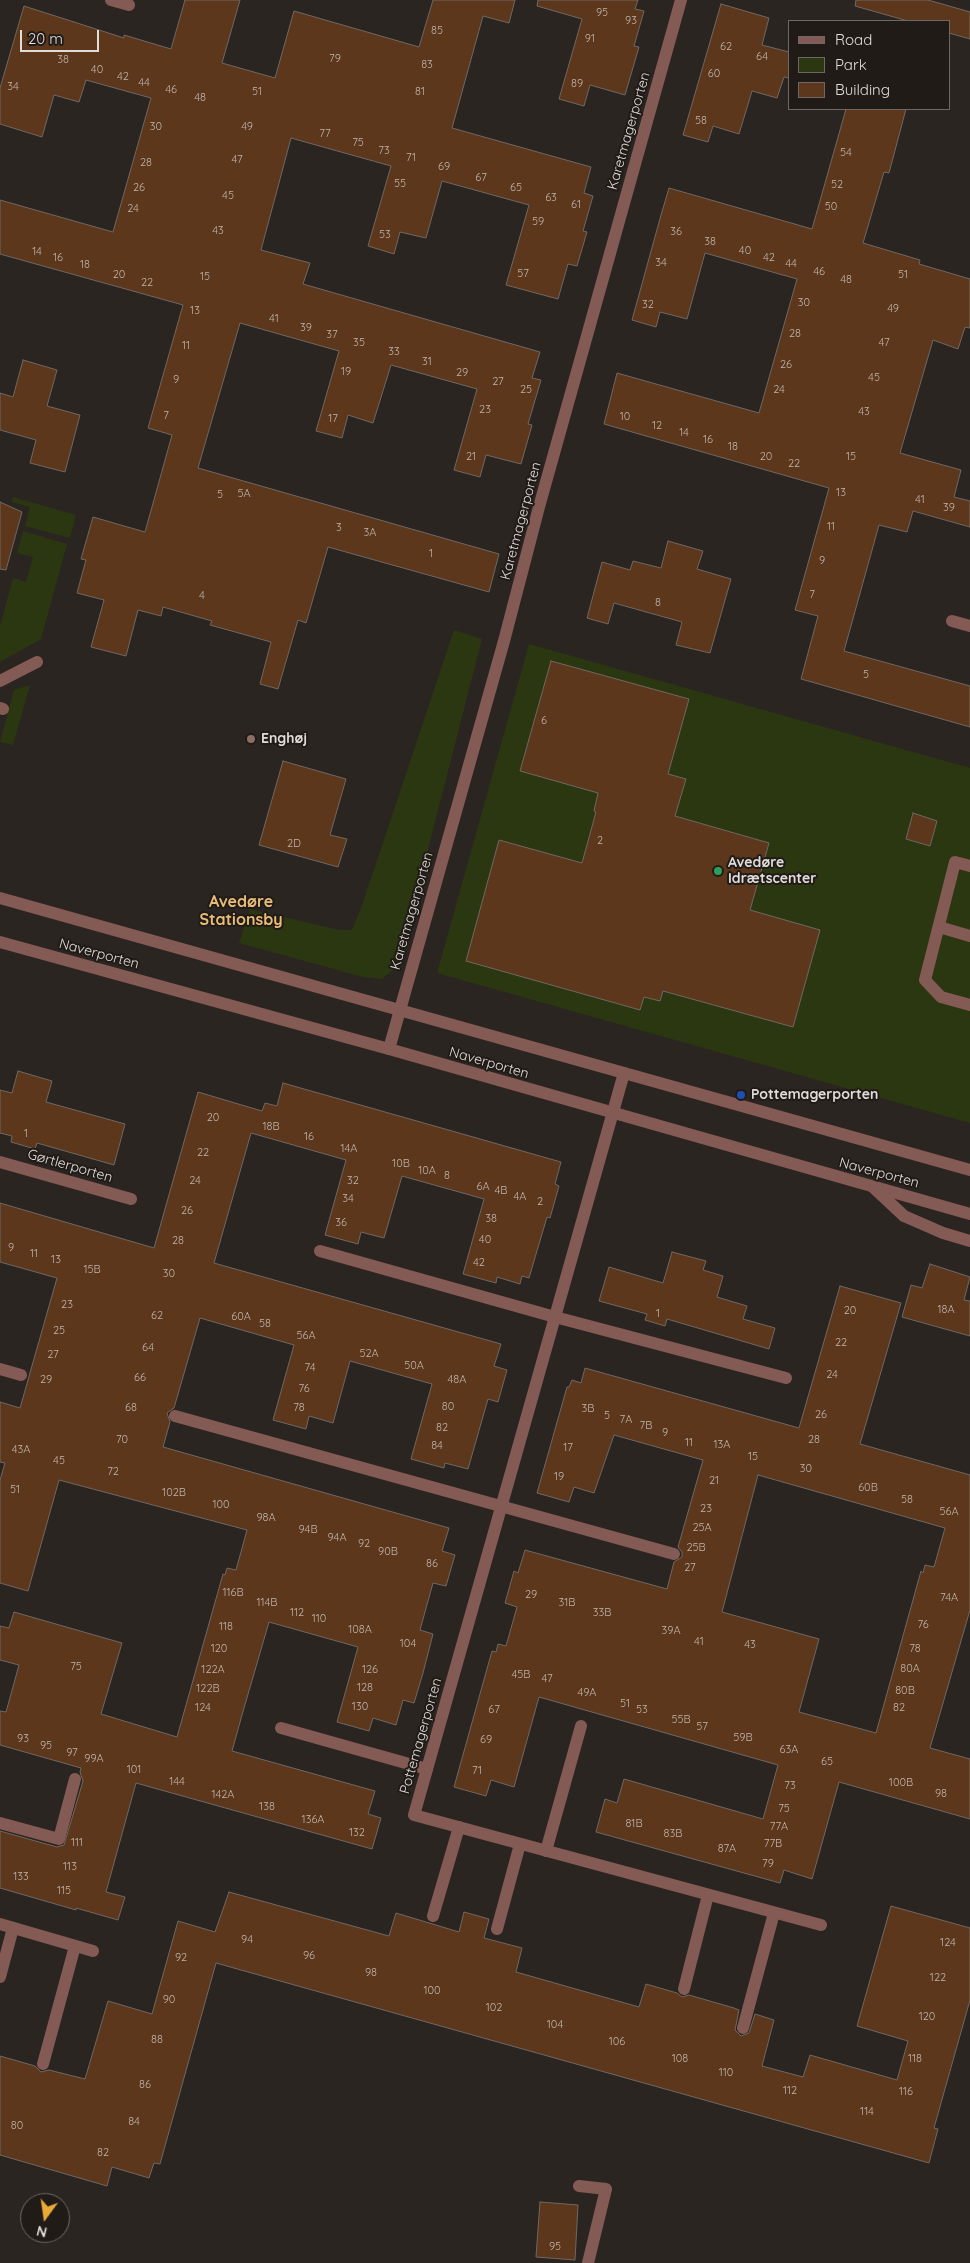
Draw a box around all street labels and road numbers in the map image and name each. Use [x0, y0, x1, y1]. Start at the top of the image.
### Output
street label: Karetmagerporten [604, 70, 654, 192]
street label: Karetmagerporten [497, 460, 545, 582]
street label: Karetmagerporten [387, 850, 437, 972]
street label: Naverporten [57, 935, 141, 973]
street label: Naverporten [447, 1044, 531, 1082]
street label: Gørtlerporten [26, 1146, 114, 1186]
street label: Naverporten [837, 1154, 921, 1192]
street label: Pottemagerporten [396, 1676, 446, 1796]

